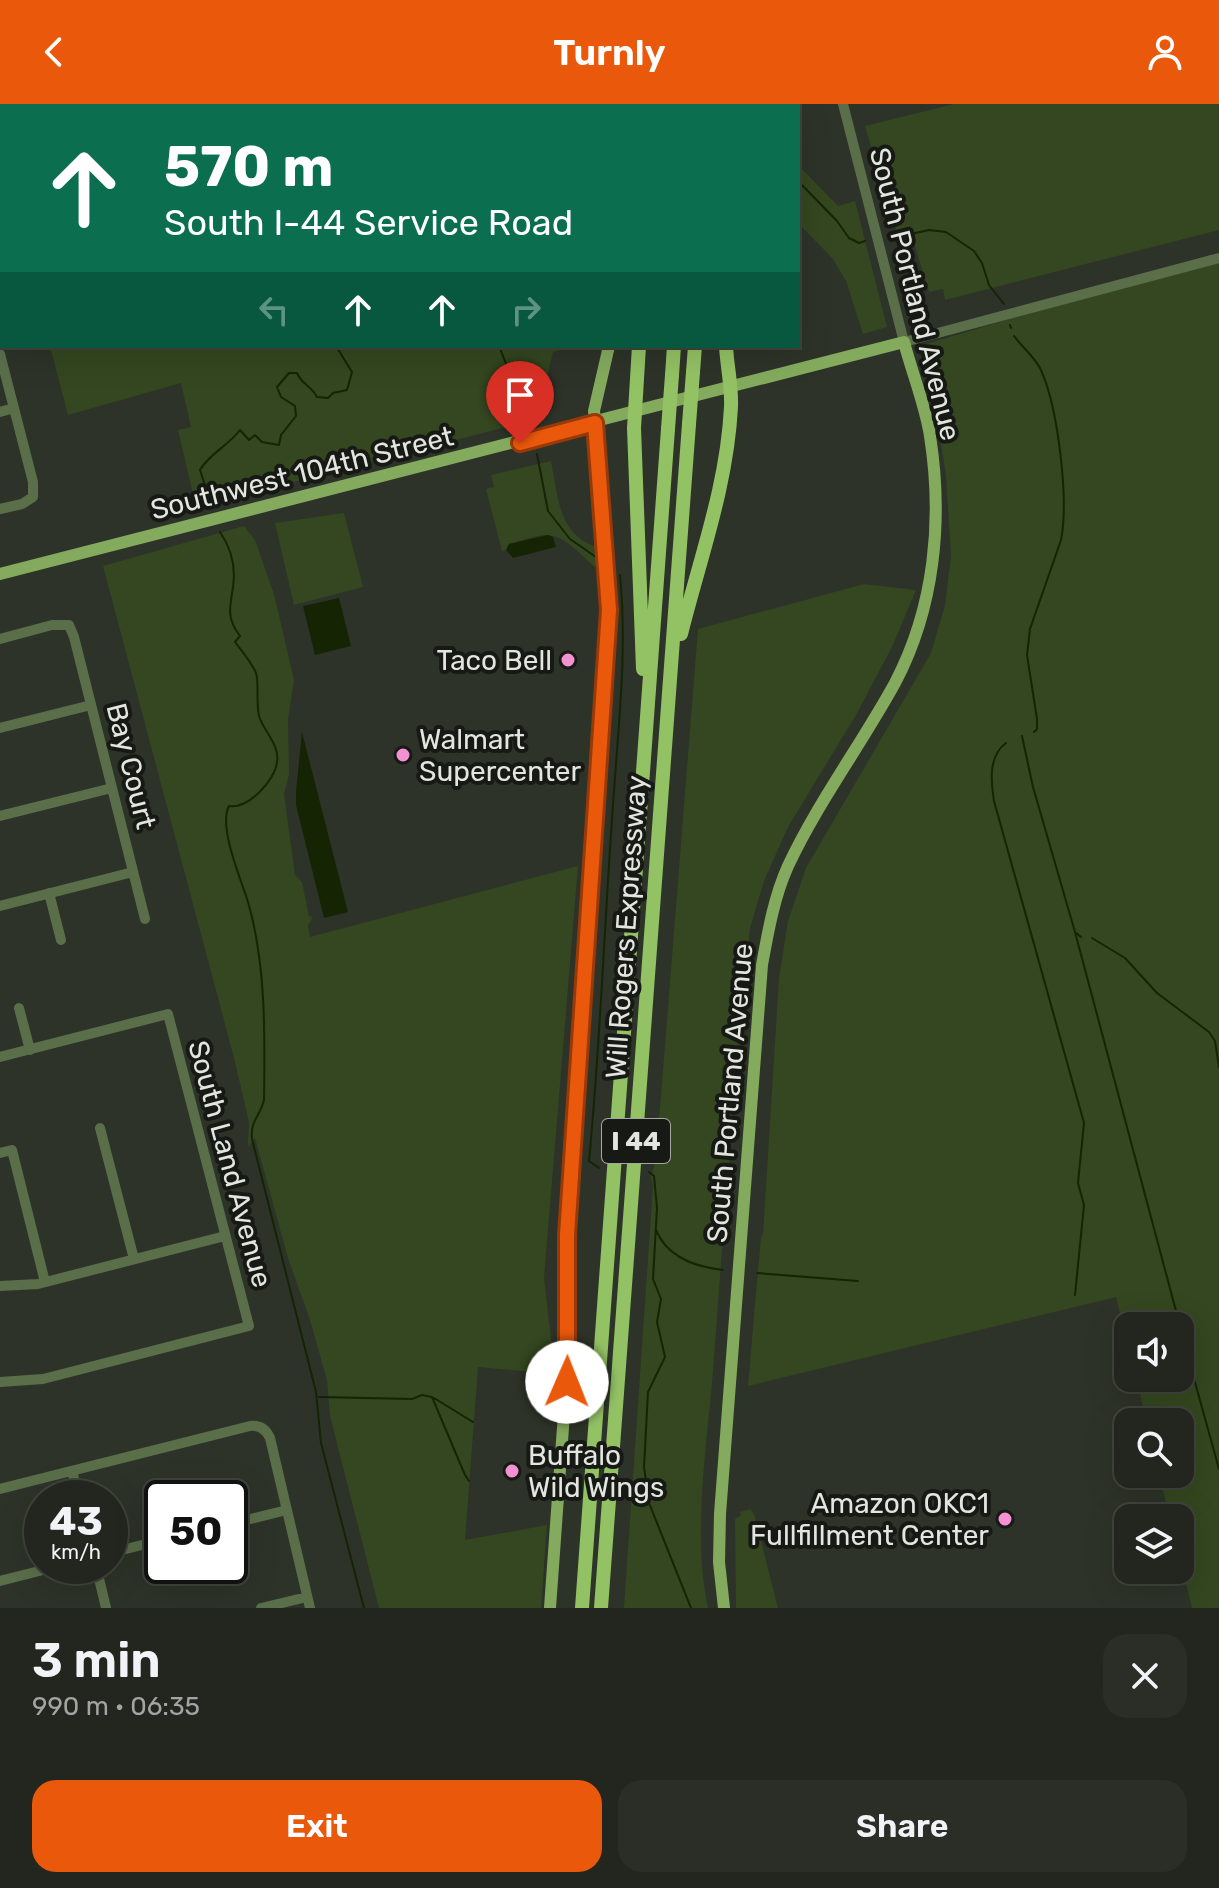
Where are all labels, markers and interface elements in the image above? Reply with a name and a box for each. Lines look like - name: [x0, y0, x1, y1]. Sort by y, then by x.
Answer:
- icon: back: [32, 30, 76, 74]
- icon: person: [1143, 30, 1187, 74]
- text: Turnly: [553, 31, 666, 74]
- text: 570 m: [164, 134, 334, 200]
- icon: ahead: [32, 136, 136, 240]
- street label: South Portland Avenue: [863, 144, 967, 444]
- text: South I-44 Service Road: [164, 201, 573, 244]
- icon: left: [252, 288, 296, 332]
- icon: ahead: [336, 288, 380, 332]
- icon: ahead: [420, 288, 464, 332]
- icon: right: [504, 288, 548, 332]
- pin: [486, 361, 554, 443]
- icon: arrive: [498, 373, 542, 417]
- street label: Southwest 104th Street: [147, 419, 457, 527]
- place label: Taco Bell: [437, 644, 552, 677]
- marker: Taco Bell: [559, 651, 577, 669]
- street label: Bay Court: [99, 700, 163, 832]
- place label: Walmart Supercenter: [419, 723, 582, 788]
- marker: Walmart Supercenter: [394, 746, 412, 764]
- street label: Will Rogers Expressway: [599, 774, 653, 1080]
- street label: South Portland Avenue: [700, 942, 760, 1244]
- street label: South Land Avenue: [181, 1037, 279, 1291]
- road number: I 44: [602, 1119, 670, 1163]
- map controls: [1114, 1312, 1194, 1584]
- button: sound: [1114, 1312, 1194, 1392]
- position arrow: [525, 1340, 609, 1424]
- button: search: [1114, 1408, 1194, 1488]
- place label: Buffalo Wild Wings: [528, 1439, 664, 1504]
- marker: Buffalo Wild Wings: [503, 1462, 521, 1480]
- speed limit sign: 50: [144, 1480, 248, 1584]
- place label: Amazon OKC1 Fullfillment Center: [750, 1487, 989, 1552]
- text: 43: [49, 1498, 103, 1545]
- button: layers: [1114, 1504, 1194, 1584]
- marker: Amazon OKC1 Fullfillment Center: [996, 1510, 1014, 1528]
- text: km/h: [51, 1540, 101, 1564]
- text: 3 min: [32, 1632, 161, 1689]
- button: close: [1103, 1634, 1187, 1718]
- text: 990 m · 06:35: [32, 1691, 200, 1722]
- button: Exit: [32, 1780, 602, 1872]
- button: Share: [618, 1780, 1187, 1872]

